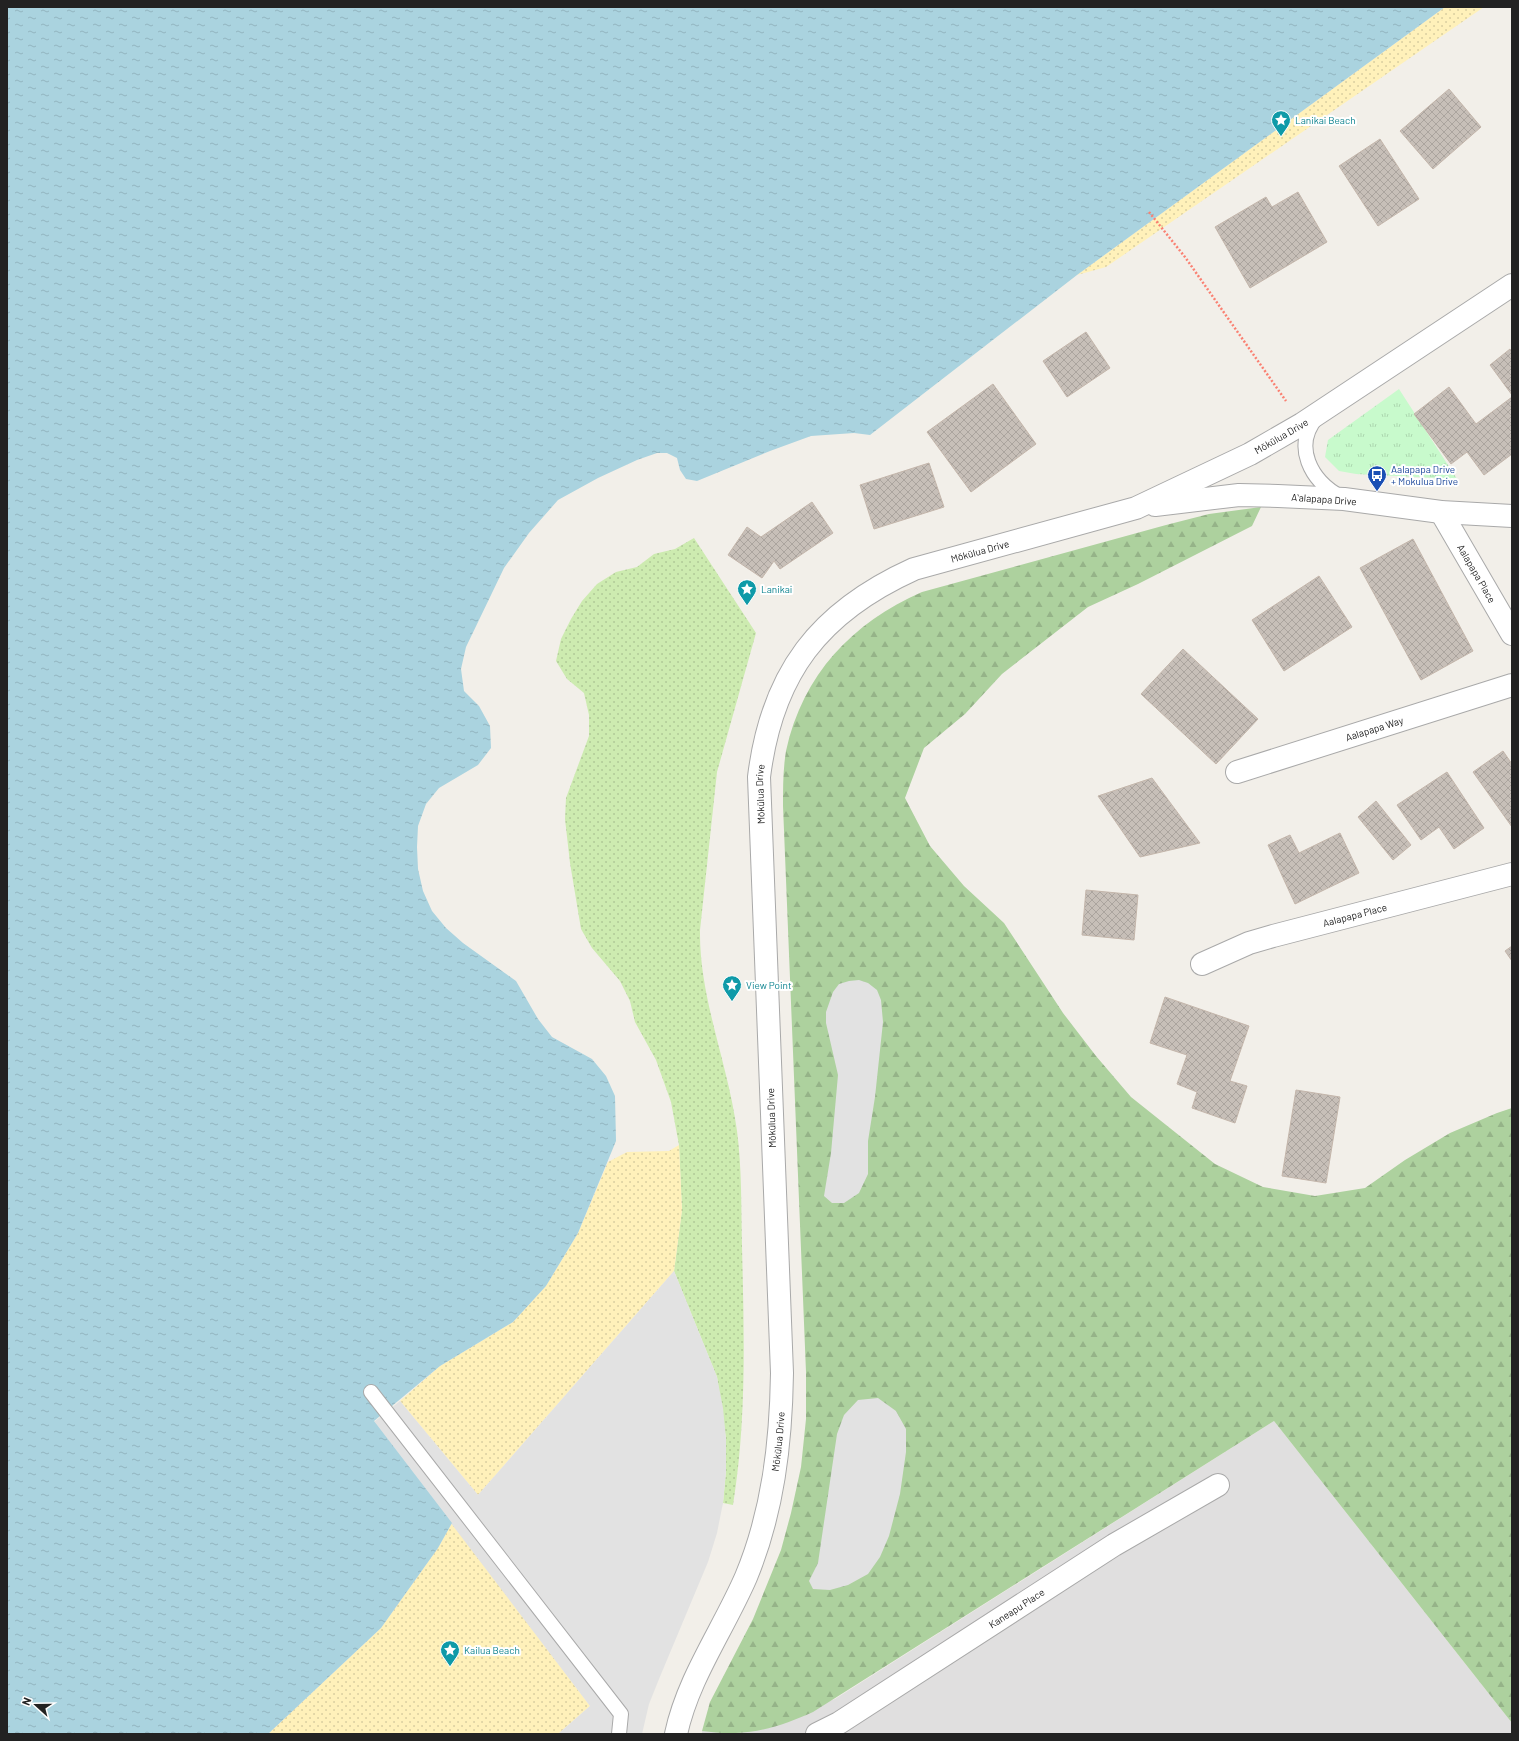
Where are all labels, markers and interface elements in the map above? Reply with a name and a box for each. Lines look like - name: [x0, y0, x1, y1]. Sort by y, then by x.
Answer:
- place icon: Lanikai Beach: [1270, 109, 1292, 137]
- place label: Lanikai Beach: [1295, 114, 1356, 126]
- street label: Mōkūlua Drive: [1252, 416, 1310, 456]
- place label: Aalapapa Drive + Mokulua Drive: [1391, 463, 1458, 487]
- bus stop icon: Aalapapa Drive + Mokulua Drive: [1366, 464, 1388, 492]
- street label: Aʻalapapa Drive: [1291, 491, 1357, 507]
- street label: Mōkūlua Drive: [949, 537, 1010, 565]
- street label: Aalapapa Place: [1455, 542, 1498, 605]
- place icon: Lanikai: [736, 578, 758, 606]
- place label: Lanikai: [761, 583, 792, 595]
- street label: Aalapapa Way: [1344, 714, 1405, 743]
- street label: Mōkūlua Drive: [753, 763, 767, 824]
- street label: Aalapapa Place: [1321, 901, 1388, 929]
- place icon: View Point: [721, 974, 743, 1002]
- place label: View Point: [746, 979, 792, 991]
- street label: Mōkūlua Drive: [764, 1088, 778, 1148]
- street label: Mōkūlua Drive: [769, 1411, 787, 1472]
- street label: Kaneapu Place: [986, 1586, 1046, 1630]
- place icon: Kailua Beach: [439, 1639, 461, 1667]
- place label: Kailua Beach: [464, 1644, 520, 1656]
- north arrow: [16, 1685, 56, 1725]
- text: N: [19, 1695, 34, 1707]

